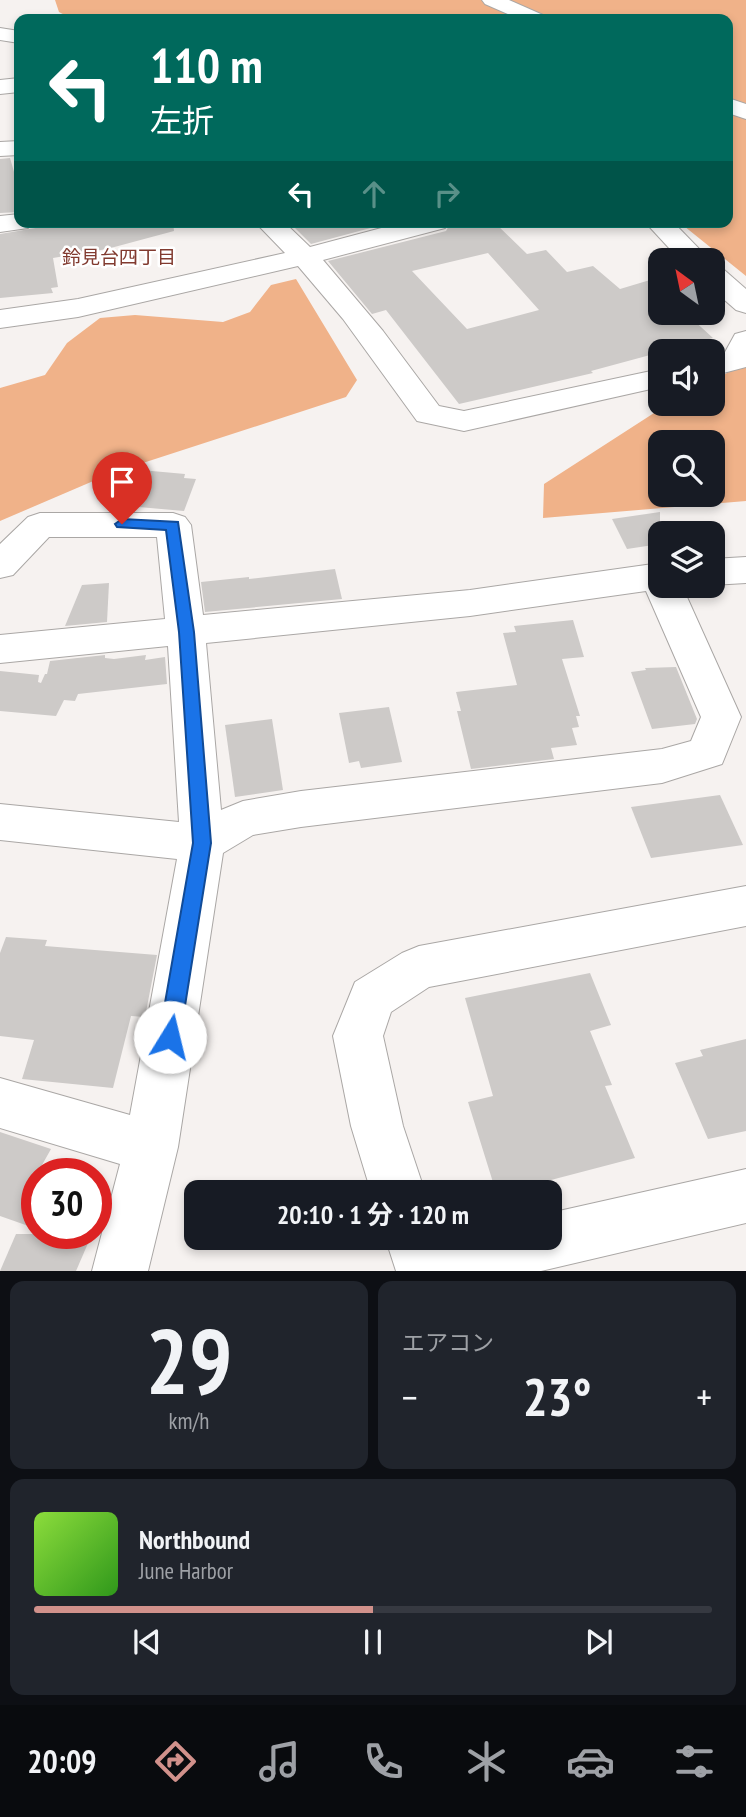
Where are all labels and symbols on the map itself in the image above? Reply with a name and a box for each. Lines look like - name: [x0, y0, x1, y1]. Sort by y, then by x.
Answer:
- district label: 鈴見台四丁目: [62, 245, 176, 269]
- north arrow: [648, 248, 724, 326]
- pin: [92, 452, 152, 524]
- position arrow: [133, 1000, 207, 1074]
- speed limit sign: 30: [21, 1158, 112, 1249]

